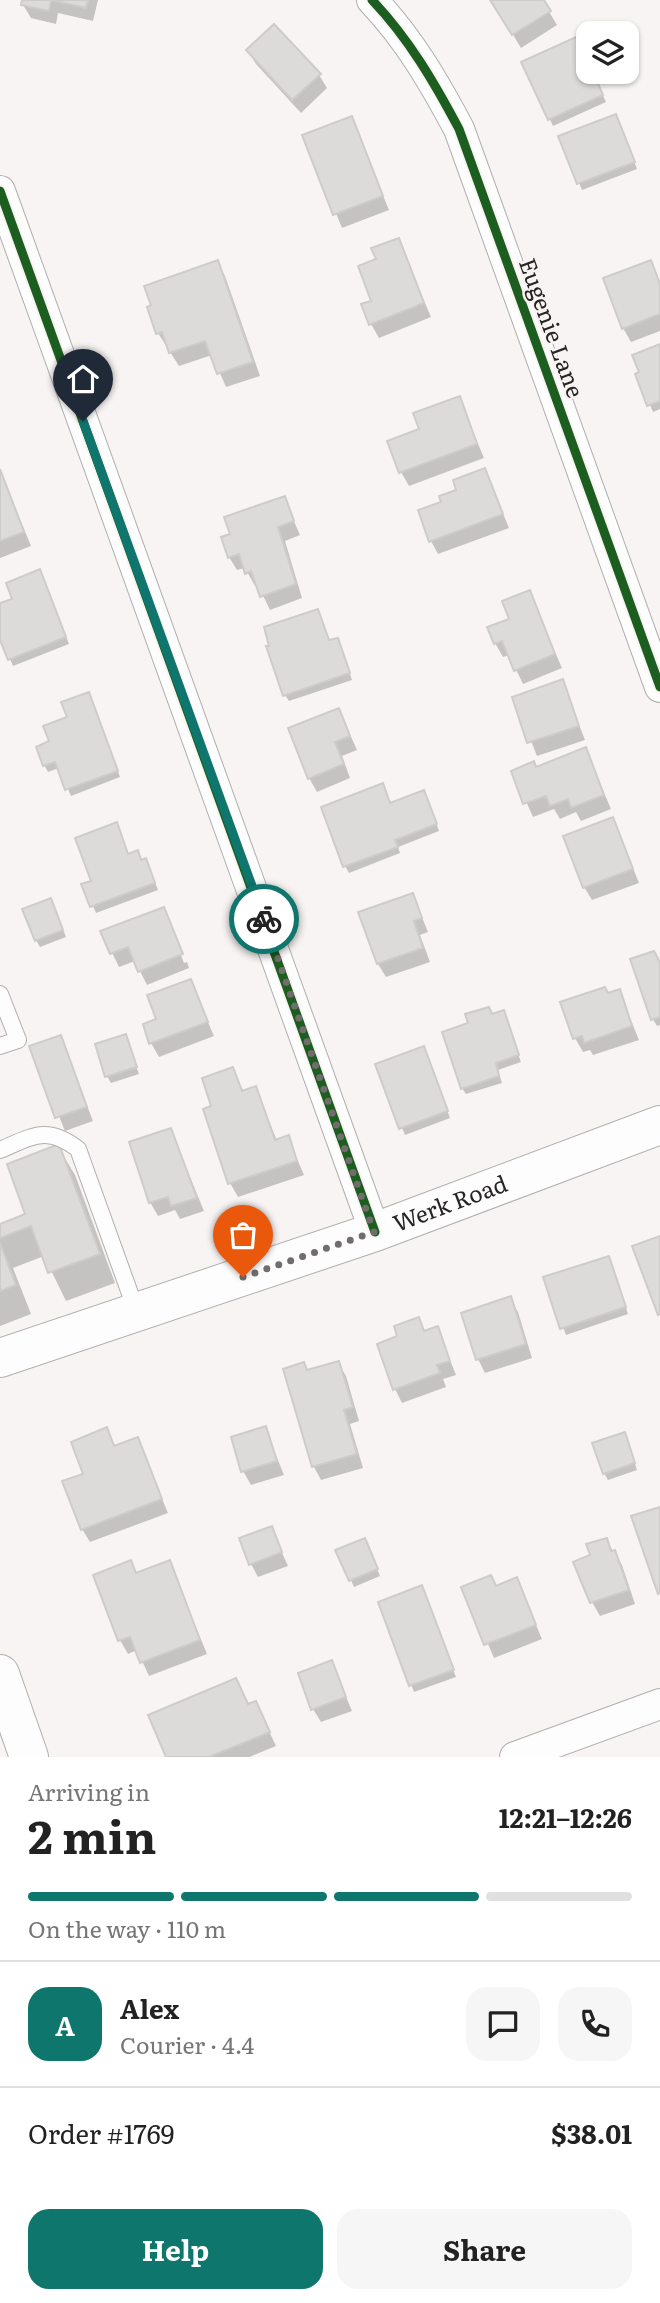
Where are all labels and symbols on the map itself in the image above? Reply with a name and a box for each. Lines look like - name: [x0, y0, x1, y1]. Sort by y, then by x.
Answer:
- street label: Eugenie Lane: [512, 253, 594, 402]
- pin: [53, 349, 113, 421]
- courier: [229, 884, 299, 954]
- street label: Werk Road: [388, 1165, 512, 1239]
- pin: [213, 1205, 273, 1277]

